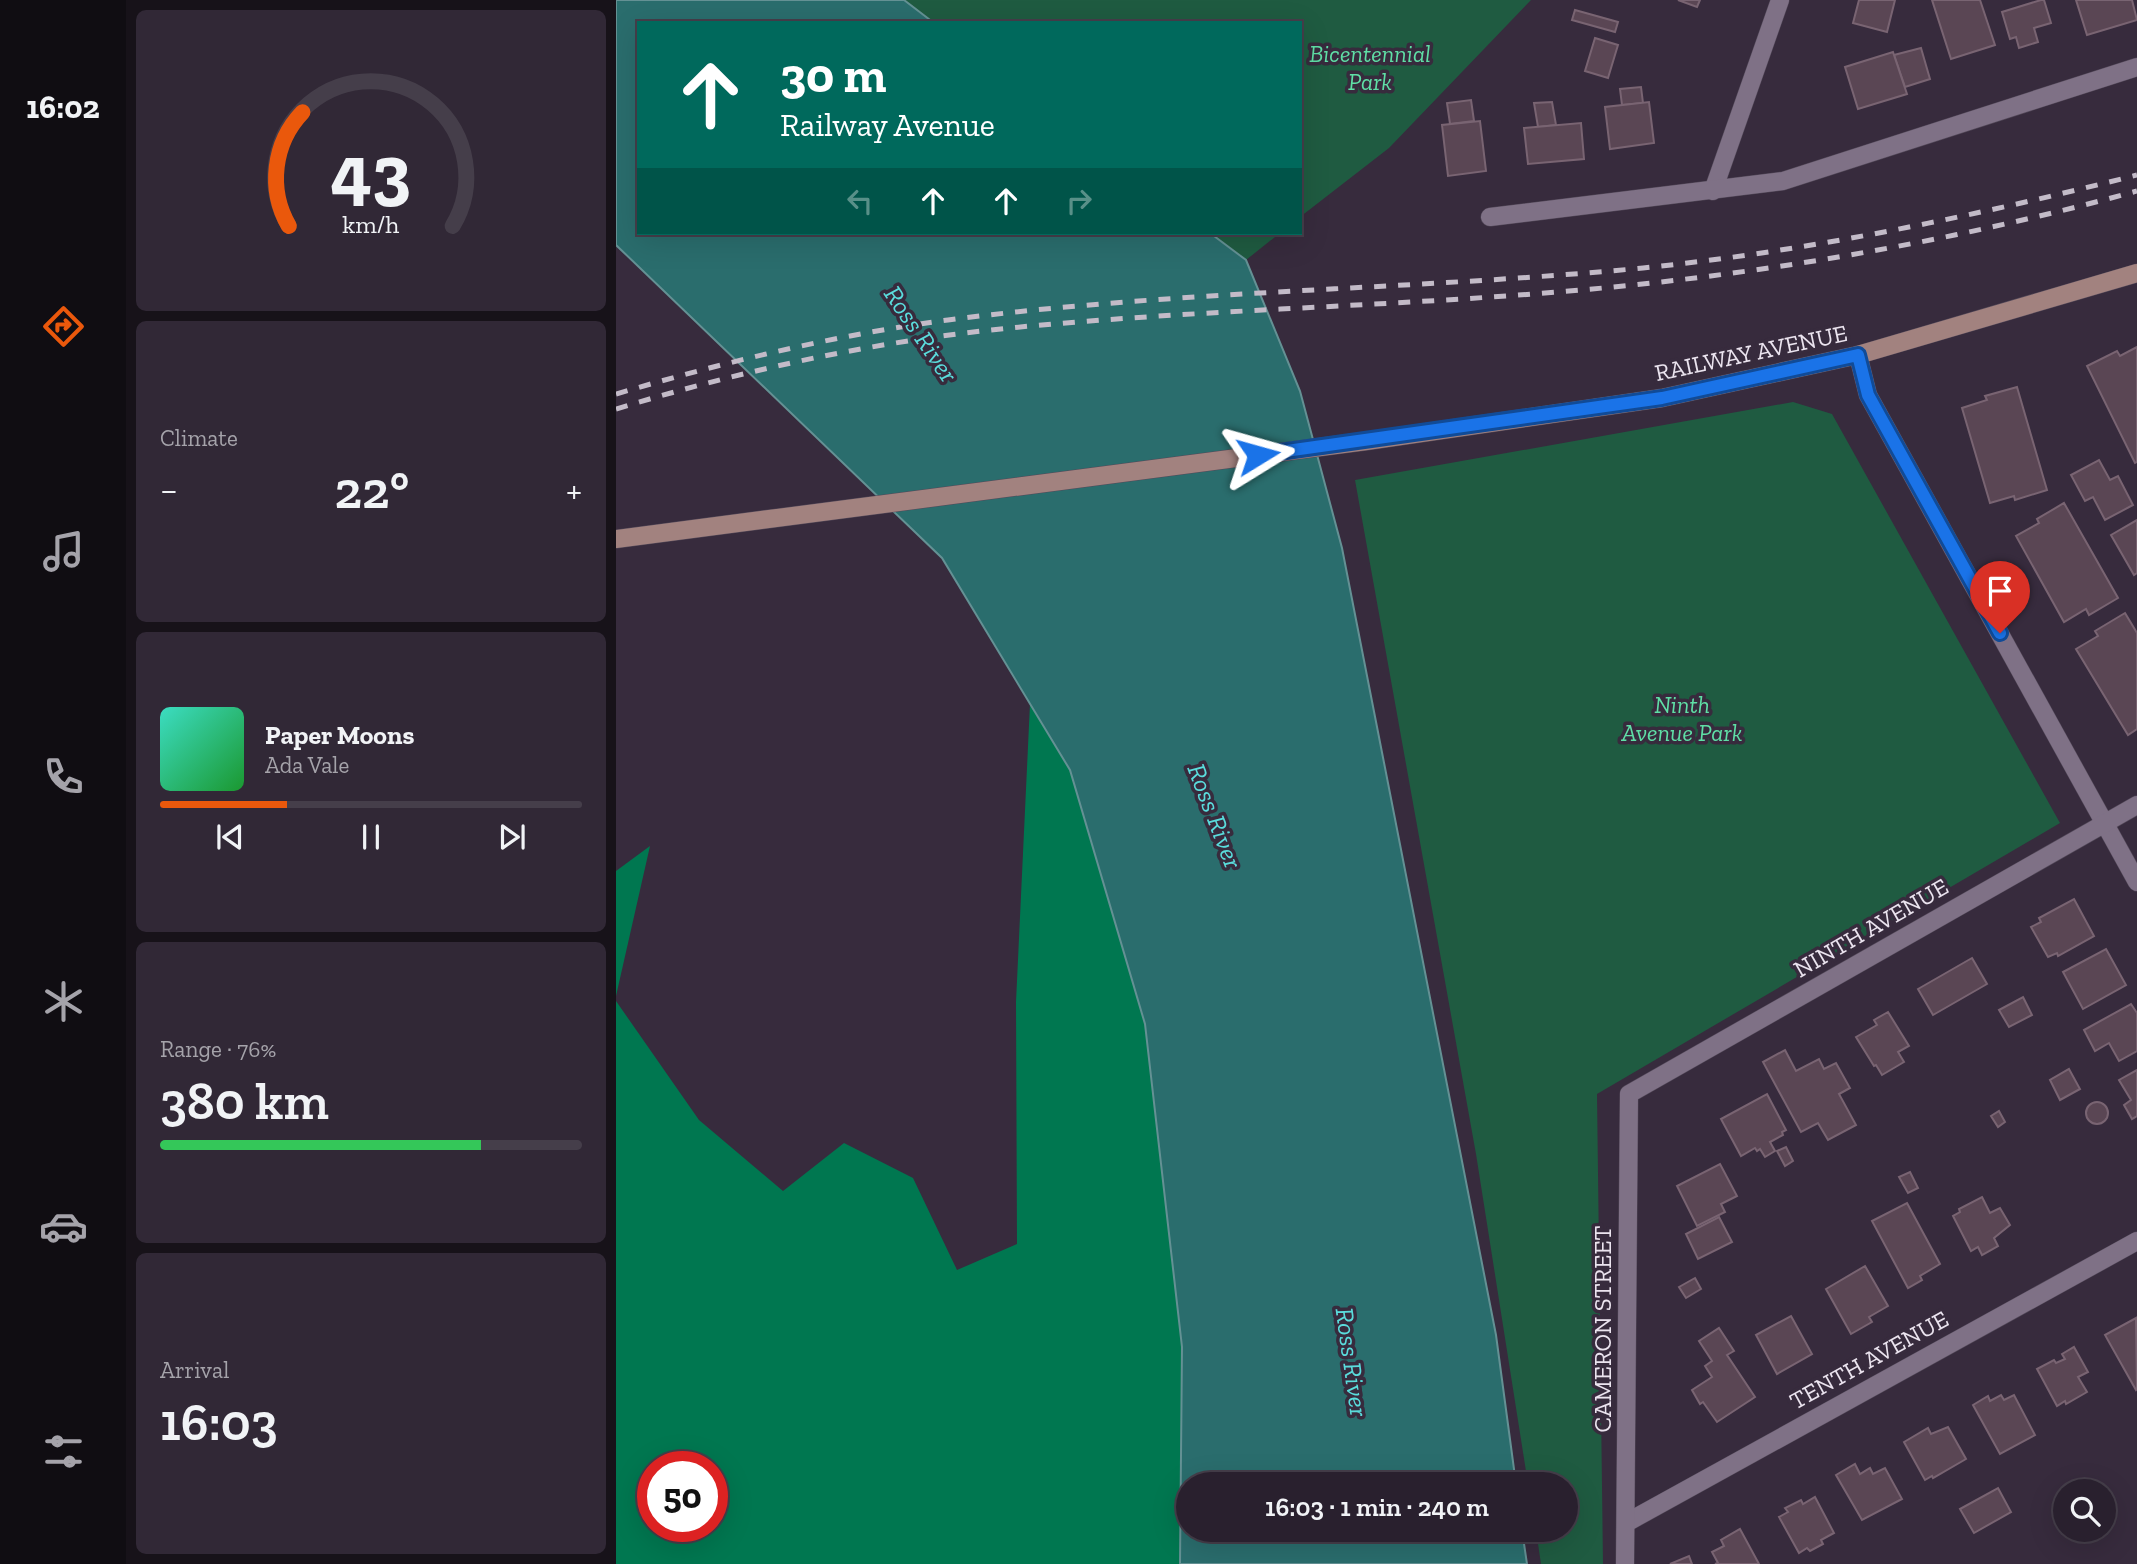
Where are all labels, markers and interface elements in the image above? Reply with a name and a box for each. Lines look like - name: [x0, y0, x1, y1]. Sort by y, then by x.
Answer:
- park label: Bicentennial Park: [1309, 39, 1431, 96]
- text: 30 m: [780, 46, 886, 105]
- icon: ahead: [665, 49, 756, 140]
- text: 16:02: [26, 88, 100, 126]
- text: Railway Avenue: [780, 106, 995, 144]
- text: 43: [331, 128, 411, 216]
- icon: left: [841, 182, 879, 220]
- icon: ahead: [914, 182, 952, 220]
- icon: ahead: [987, 182, 1025, 220]
- icon: right: [1060, 182, 1098, 220]
- text: km/h: [342, 209, 400, 239]
- water label: Ross River: [877, 280, 965, 388]
- icon: directions: [39, 302, 88, 351]
- street label: RAILWAY AVENUE: [1652, 318, 1850, 387]
- position arrow: [1221, 418, 1295, 492]
- text: Climate: [160, 424, 238, 452]
- text: 22°: [335, 459, 409, 521]
- text: −: [160, 467, 178, 513]
- text: +: [566, 467, 582, 513]
- icon: music: [39, 527, 88, 576]
- pin: [1970, 561, 2030, 633]
- icon: arrive: [1981, 572, 2019, 610]
- park label: Ninth Avenue Park: [1621, 690, 1743, 747]
- text: Paper Moons: [265, 719, 414, 751]
- text: Ada Vale: [265, 751, 349, 779]
- icon: phone: [39, 752, 88, 801]
- water label: Ross River: [1180, 759, 1250, 873]
- icon: previous: [211, 818, 249, 856]
- icon: pause: [352, 818, 390, 856]
- icon: next: [493, 818, 531, 856]
- street label: NINTH AVENUE: [1788, 872, 1953, 984]
- icon: climate: [39, 977, 88, 1026]
- text: Range · 76%: [160, 1035, 276, 1063]
- text: 380 km: [160, 1070, 329, 1132]
- icon: car: [39, 1202, 88, 1251]
- street label: CAMERON STREET: [1588, 1225, 1617, 1432]
- street label: TENTH AVENUE: [1784, 1304, 1953, 1415]
- water label: Ross River: [1329, 1305, 1375, 1419]
- text: Arrival: [160, 1356, 229, 1384]
- text: 16:03: [160, 1391, 278, 1453]
- icon: filters: [39, 1427, 88, 1476]
- speed limit sign: 50: [637, 1451, 728, 1542]
- map controls: [2053, 1479, 2116, 1542]
- button: search: [2053, 1479, 2116, 1542]
- text: 16:03 · 1 min · 240 m: [1265, 1491, 1489, 1523]

